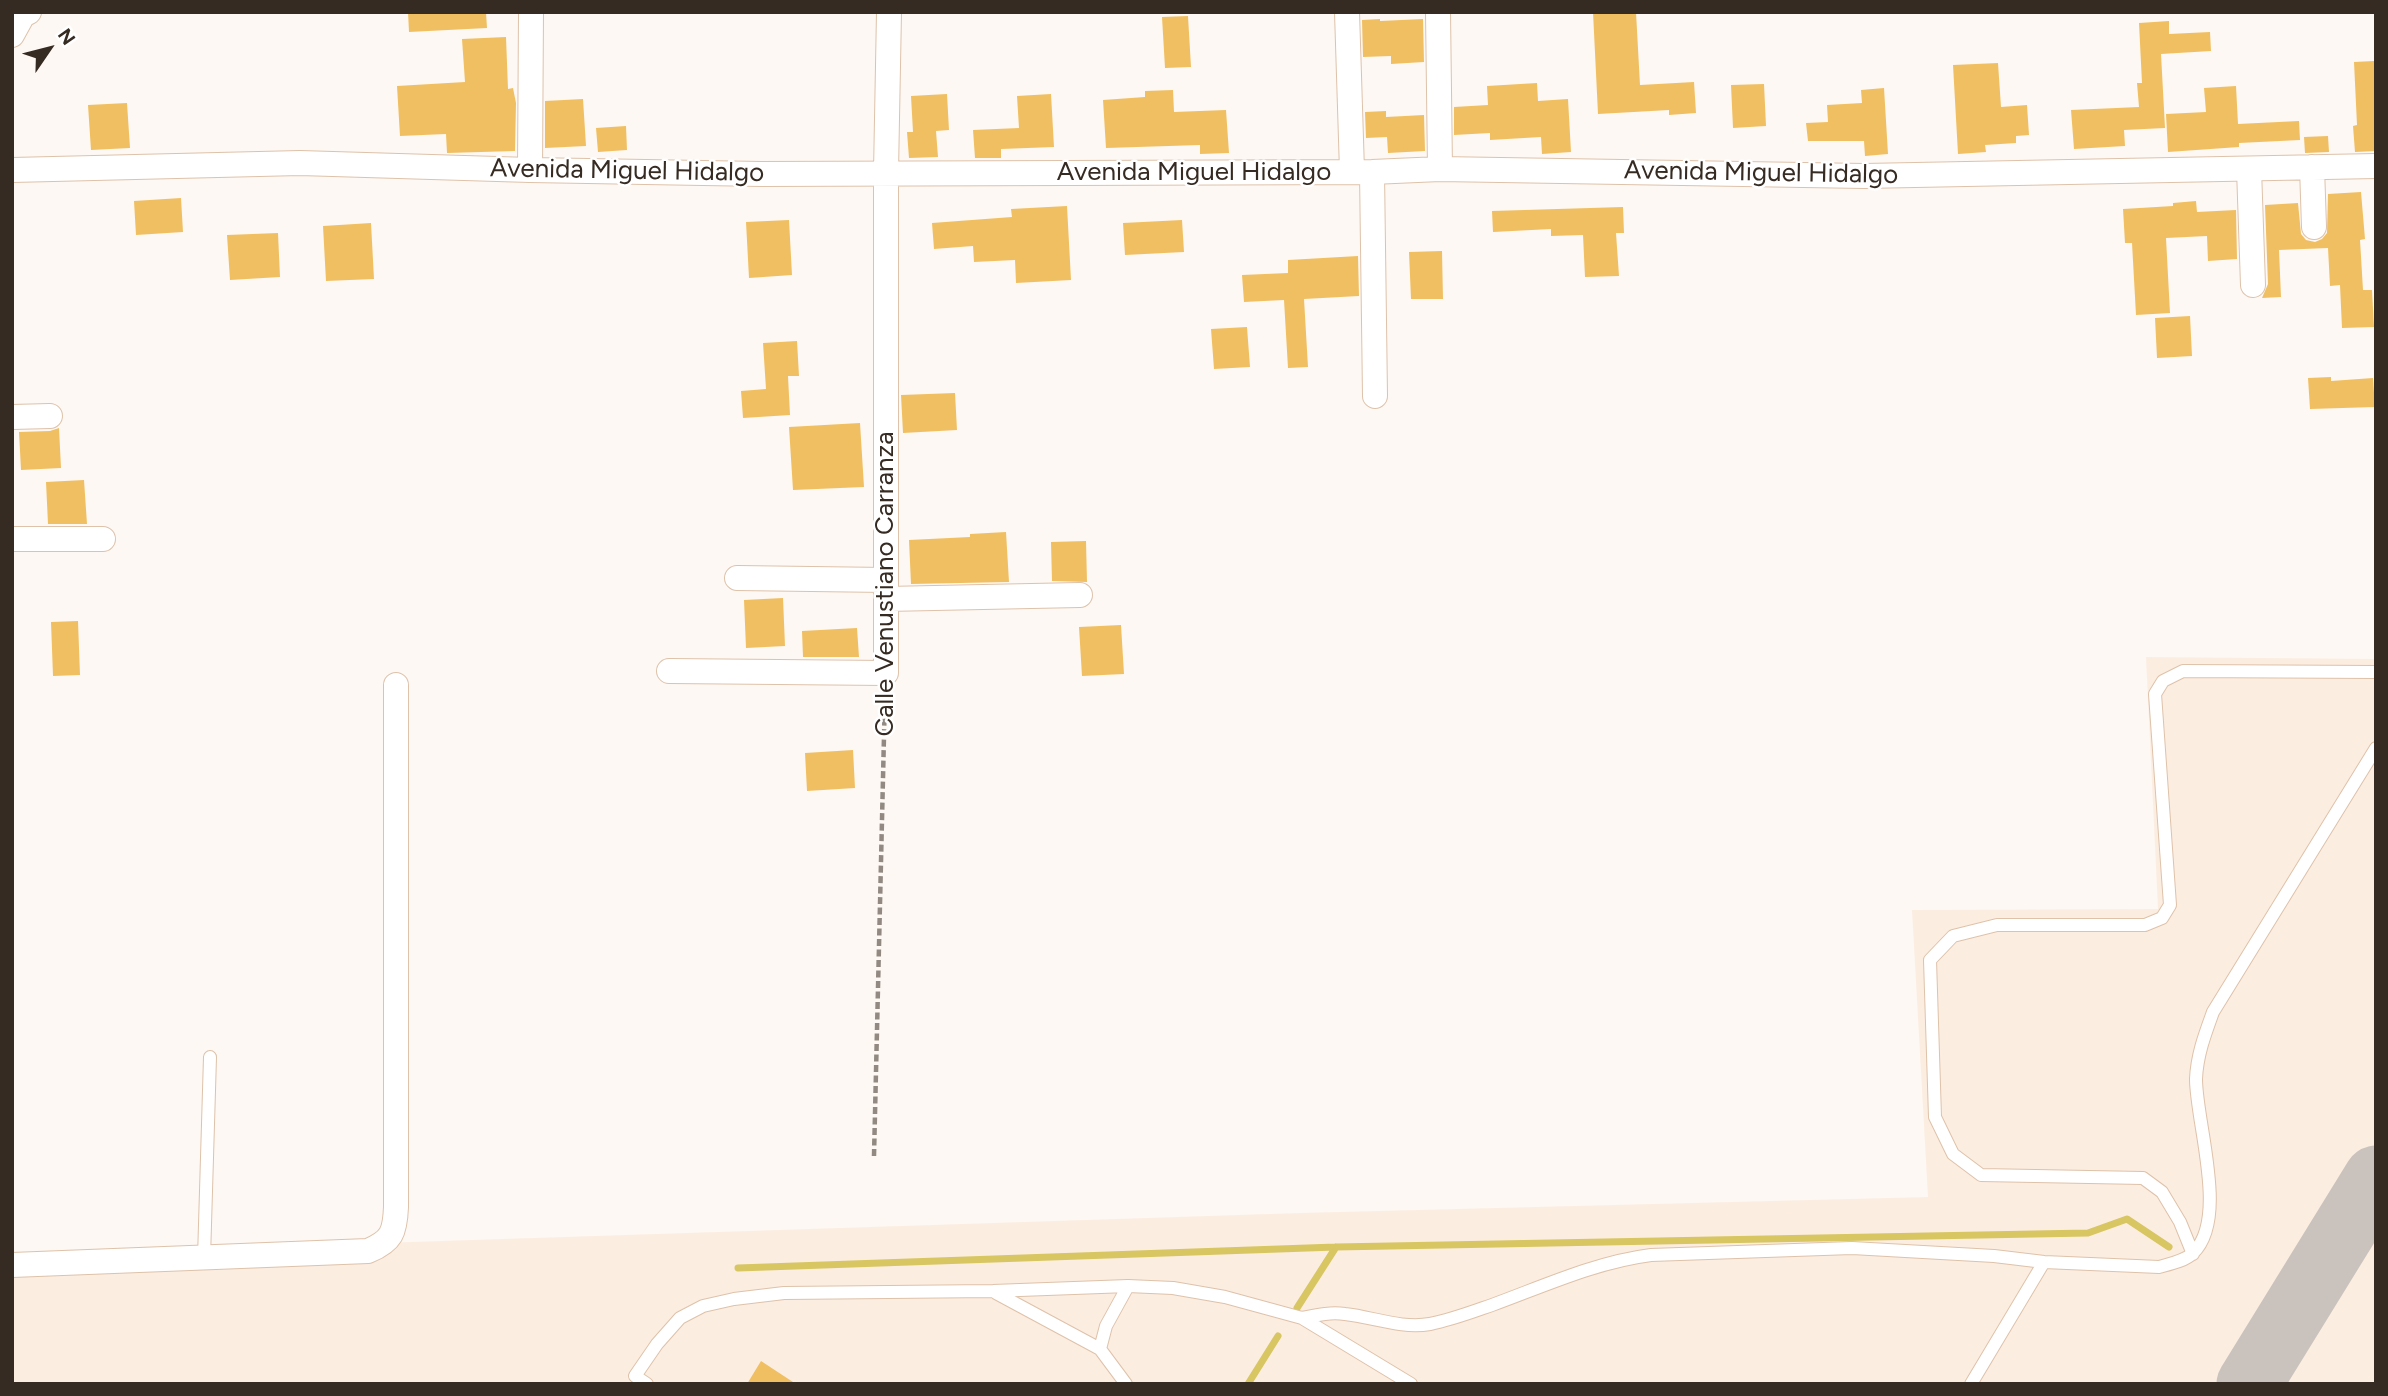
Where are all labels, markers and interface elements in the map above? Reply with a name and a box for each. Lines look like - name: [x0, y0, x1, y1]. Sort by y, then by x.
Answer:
- north arrow: [14, 14, 84, 84]
- text: N: [53, 24, 80, 49]
- street label: Avenida Miguel Hidalgo: [490, 153, 764, 189]
- street label: Avenida Miguel Hidalgo: [1624, 155, 1898, 191]
- street label: Avenida Miguel Hidalgo: [1057, 156, 1331, 188]
- street label: Calle Venustiano Carranza: [869, 432, 901, 736]

